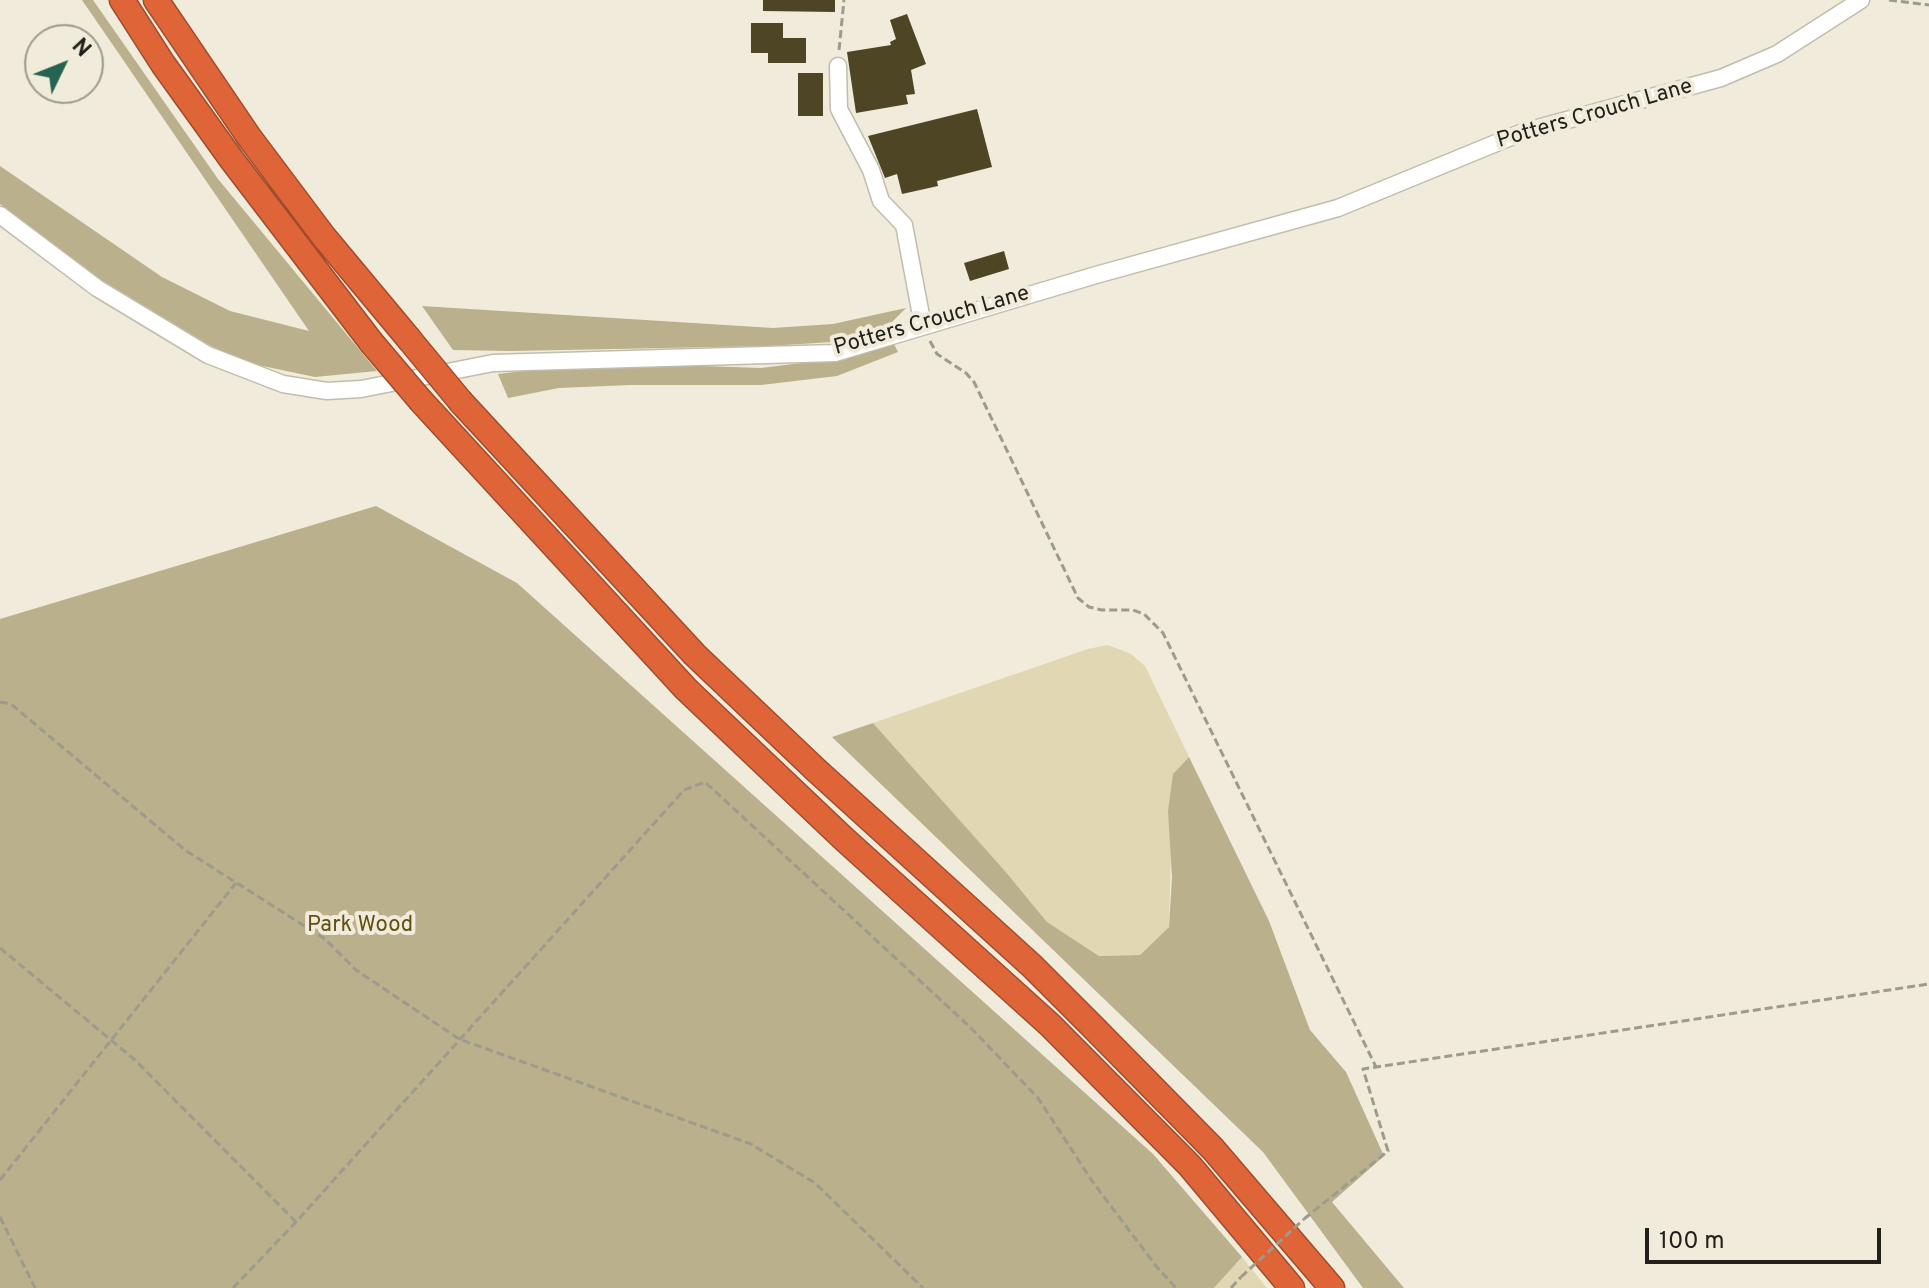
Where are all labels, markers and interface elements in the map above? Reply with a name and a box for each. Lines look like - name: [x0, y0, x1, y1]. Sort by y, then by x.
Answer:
- north arrow: [24, 24, 104, 104]
- text: N: [65, 34, 96, 64]
- street label: Potters Crouch Lane: [1494, 74, 1696, 156]
- street label: Potters Crouch Lane: [831, 281, 1033, 363]
- park label: Park Wood: [307, 914, 413, 940]
- scale bar: [1649, 1212, 1885, 1262]
- text: 100 m: [1659, 1227, 1725, 1257]

